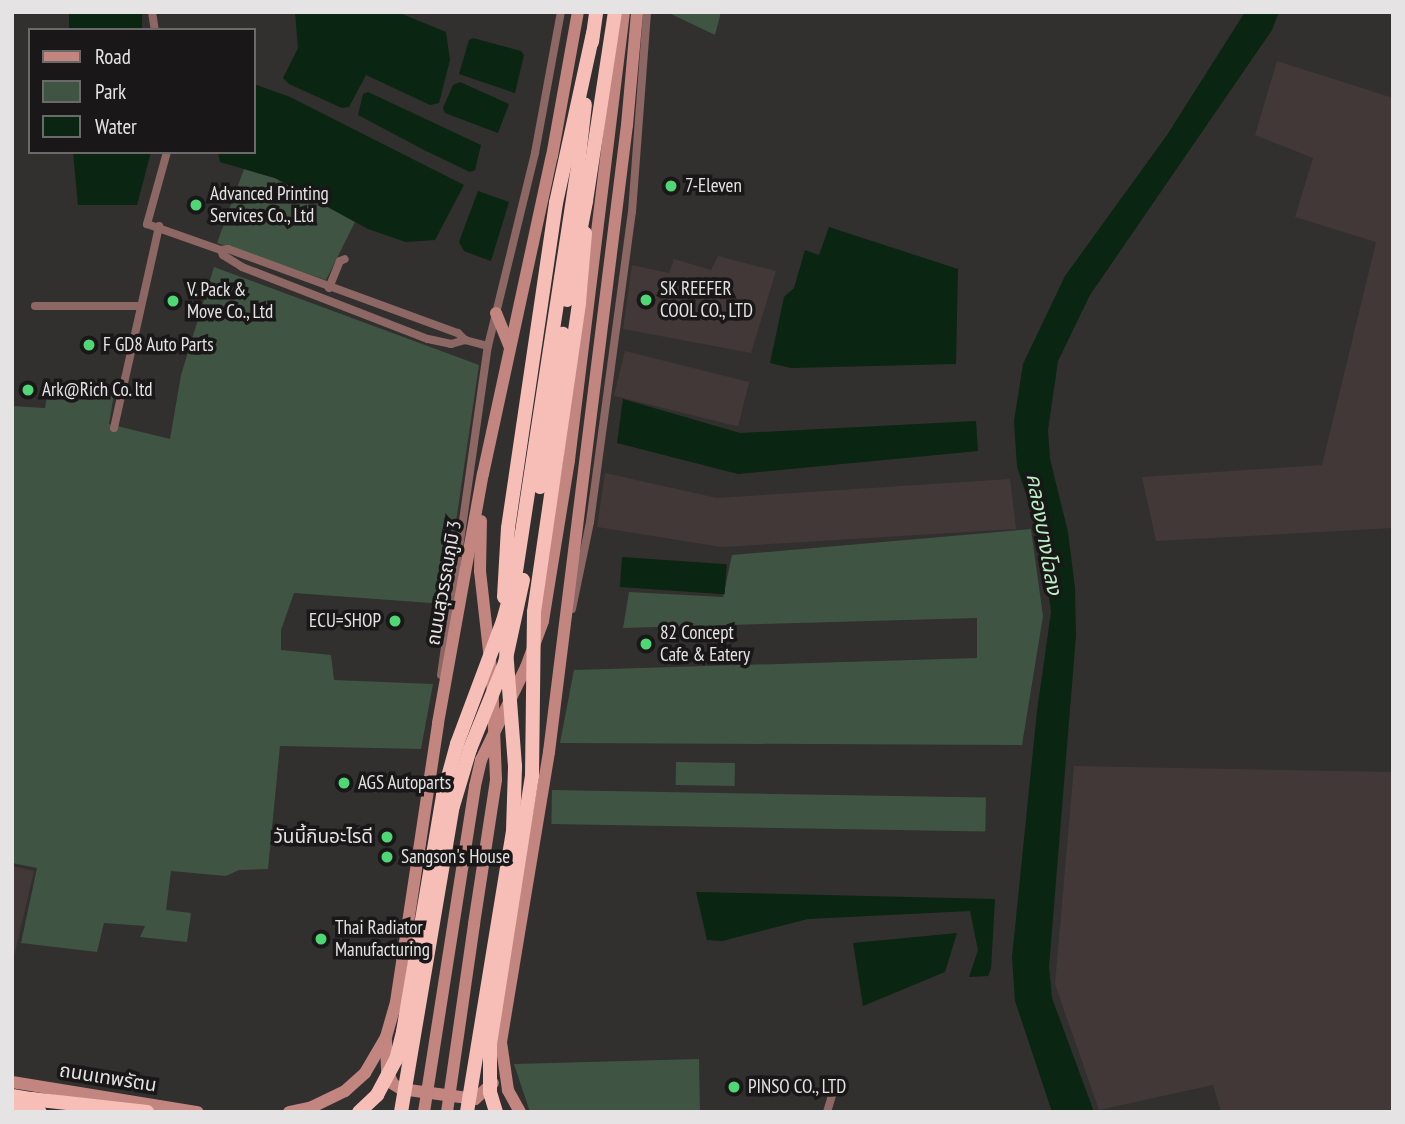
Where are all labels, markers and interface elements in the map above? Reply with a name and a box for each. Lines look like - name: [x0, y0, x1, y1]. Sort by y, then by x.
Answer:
- legend: [28, 28, 256, 154]
- text: Road: [95, 43, 131, 70]
- text: Park: [95, 78, 126, 105]
- text: Water: [95, 113, 137, 140]
- place label: 7-Eleven: [685, 175, 742, 197]
- marker: 7-Eleven: [663, 178, 679, 194]
- place label: Advanced Printing Services Co., Ltd: [210, 183, 329, 227]
- marker: Advanced Printing Services Co., Ltd: [188, 197, 204, 213]
- place label: SK REEFER COOL CO., LTD: [660, 278, 755, 322]
- place label: V. Pack & Move Co., Ltd: [187, 279, 274, 323]
- marker: SK REEFER COOL CO., LTD: [638, 292, 654, 308]
- marker: V. Pack & Move Co., Ltd: [165, 293, 181, 309]
- place label: F GD8 Auto Parts: [103, 334, 214, 356]
- marker: F GD8 Auto Parts: [81, 337, 97, 353]
- place label: Ark@Rich Co. ltd: [42, 379, 154, 401]
- marker: Ark@Rich Co. ltd: [20, 382, 36, 398]
- water label: คลองบางโฉลง: [1021, 471, 1067, 597]
- street label: ถนนสุวรรณภูมิ 3: [422, 519, 466, 647]
- place label: ECU=SHOP: [309, 610, 381, 632]
- marker: ECU=SHOP: [387, 613, 403, 629]
- place label: 82 Concept Cafe & Eatery: [660, 622, 750, 666]
- marker: 82 Concept Cafe & Eatery: [638, 636, 654, 652]
- place label: AGS Autoparts: [358, 772, 452, 794]
- marker: AGS Autoparts: [336, 775, 352, 791]
- place label: วันนี้กินอะไรดี: [273, 826, 373, 848]
- marker: วันนี้กินอะไรดี: [379, 829, 395, 845]
- place label: Sangson's House: [401, 846, 510, 868]
- marker: Sangson's House: [379, 849, 395, 865]
- place label: Thai Radiator Manufacturing: [335, 917, 430, 961]
- marker: Thai Radiator Manufacturing: [313, 931, 329, 947]
- street label: ถนนเทพรัตน: [58, 1059, 158, 1097]
- place label: PINSO CO., LTD: [748, 1076, 848, 1098]
- marker: PINSO CO., LTD: [726, 1079, 742, 1095]

